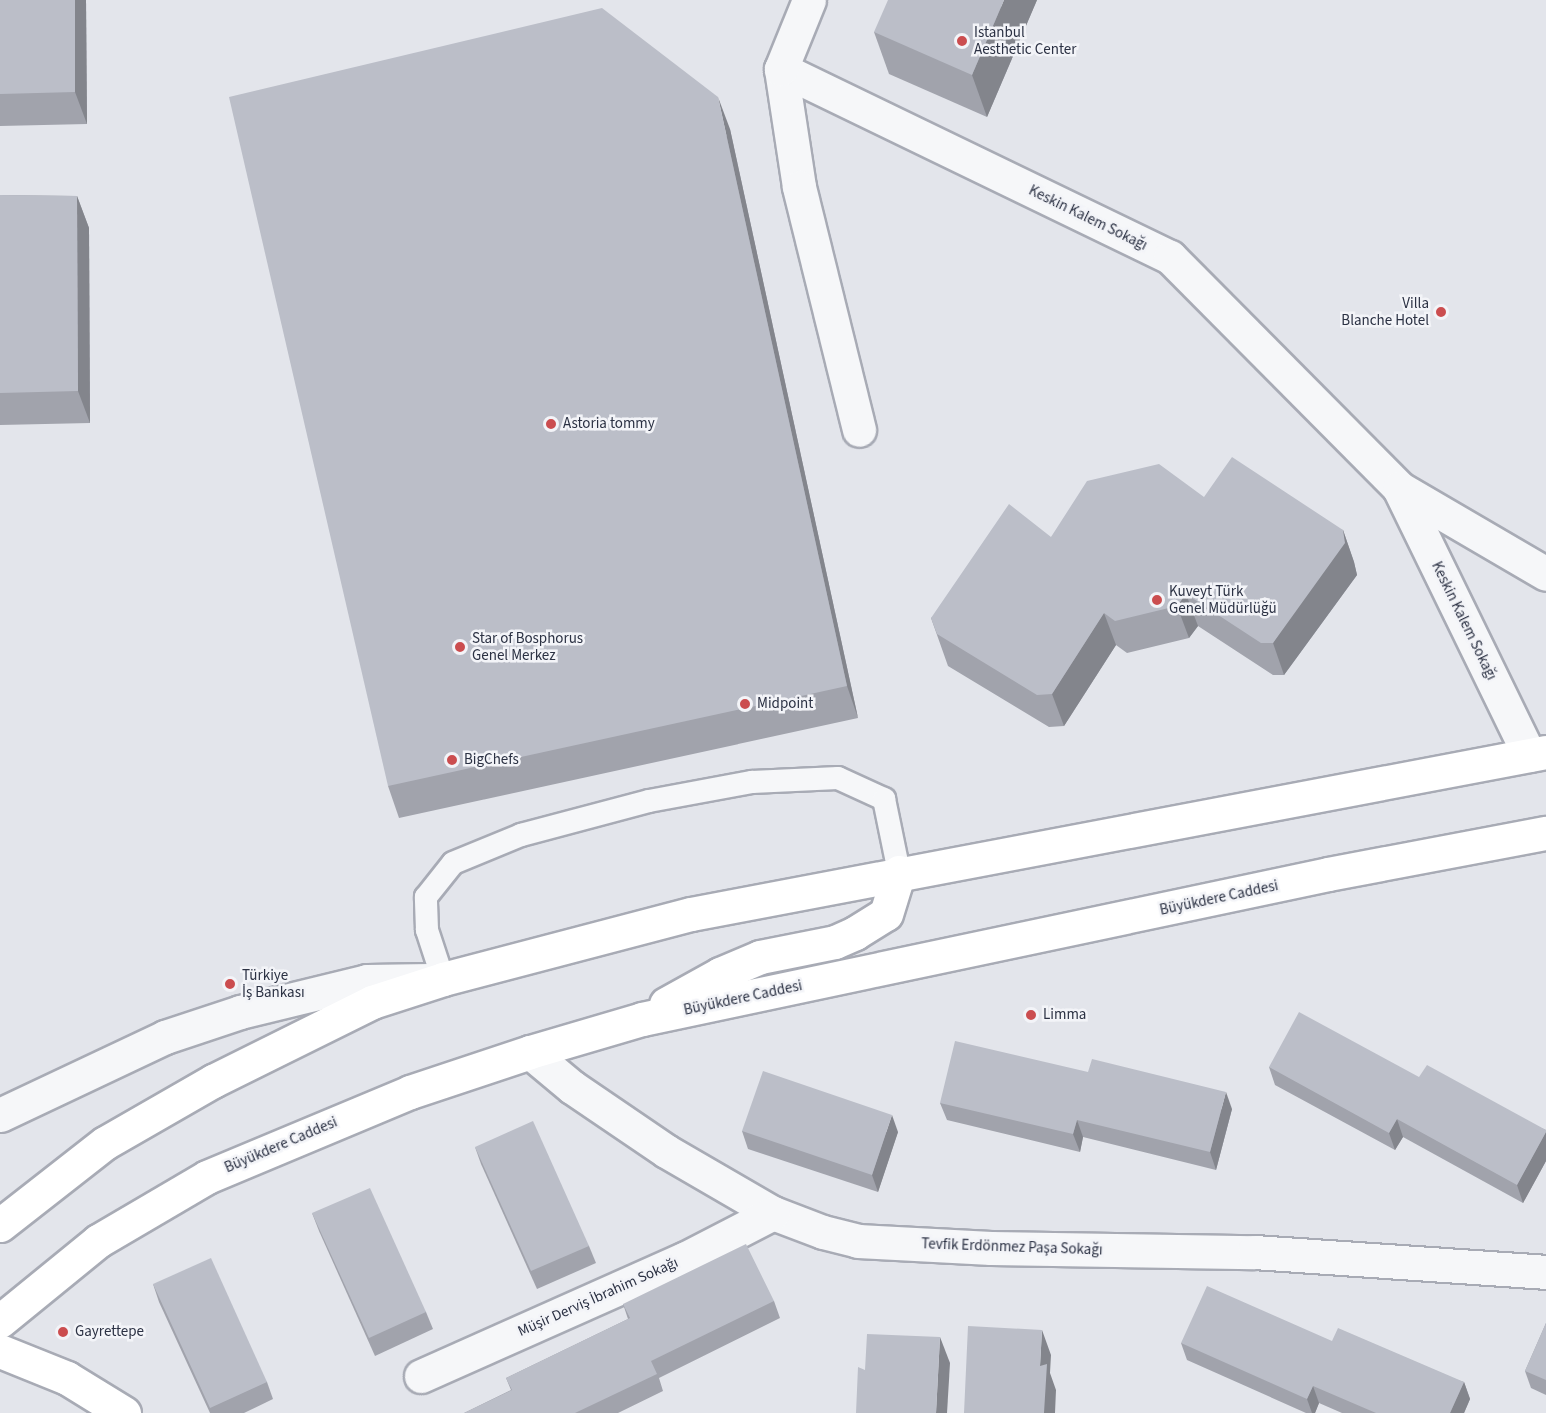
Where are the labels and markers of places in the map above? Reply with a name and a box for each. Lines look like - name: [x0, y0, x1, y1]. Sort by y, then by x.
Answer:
- place label: Istanbul Aesthetic Center: [974, 23, 1076, 58]
- marker: Istanbul Aesthetic Center: [955, 34, 969, 48]
- place label: Villa Blanche Hotel: [1341, 294, 1429, 329]
- marker: Villa Blanche Hotel: [1434, 305, 1448, 319]
- place label: Astoria tommy: [563, 415, 655, 433]
- marker: Astoria tommy: [544, 417, 558, 431]
- place label: Kuveyt Türk Genel Müdürlüğü: [1169, 582, 1277, 617]
- marker: Kuveyt Türk Genel Müdürlüğü: [1150, 593, 1164, 607]
- place label: Star of Bosphorus Genel Merkez: [472, 629, 583, 664]
- marker: Star of Bosphorus Genel Merkez: [453, 640, 467, 654]
- place label: Midpoint: [757, 695, 813, 713]
- marker: Midpoint: [738, 697, 752, 711]
- place label: BigChefs: [464, 751, 519, 769]
- marker: BigChefs: [445, 753, 459, 767]
- place label: Türkiye İş Bankası: [242, 966, 305, 1001]
- marker: Türkiye İş Bankası: [223, 977, 237, 991]
- place label: Limma: [1043, 1006, 1086, 1024]
- marker: Limma: [1024, 1008, 1038, 1022]
- place label: Gayrettepe: [75, 1323, 144, 1341]
- marker: Gayrettepe: [56, 1325, 70, 1339]

